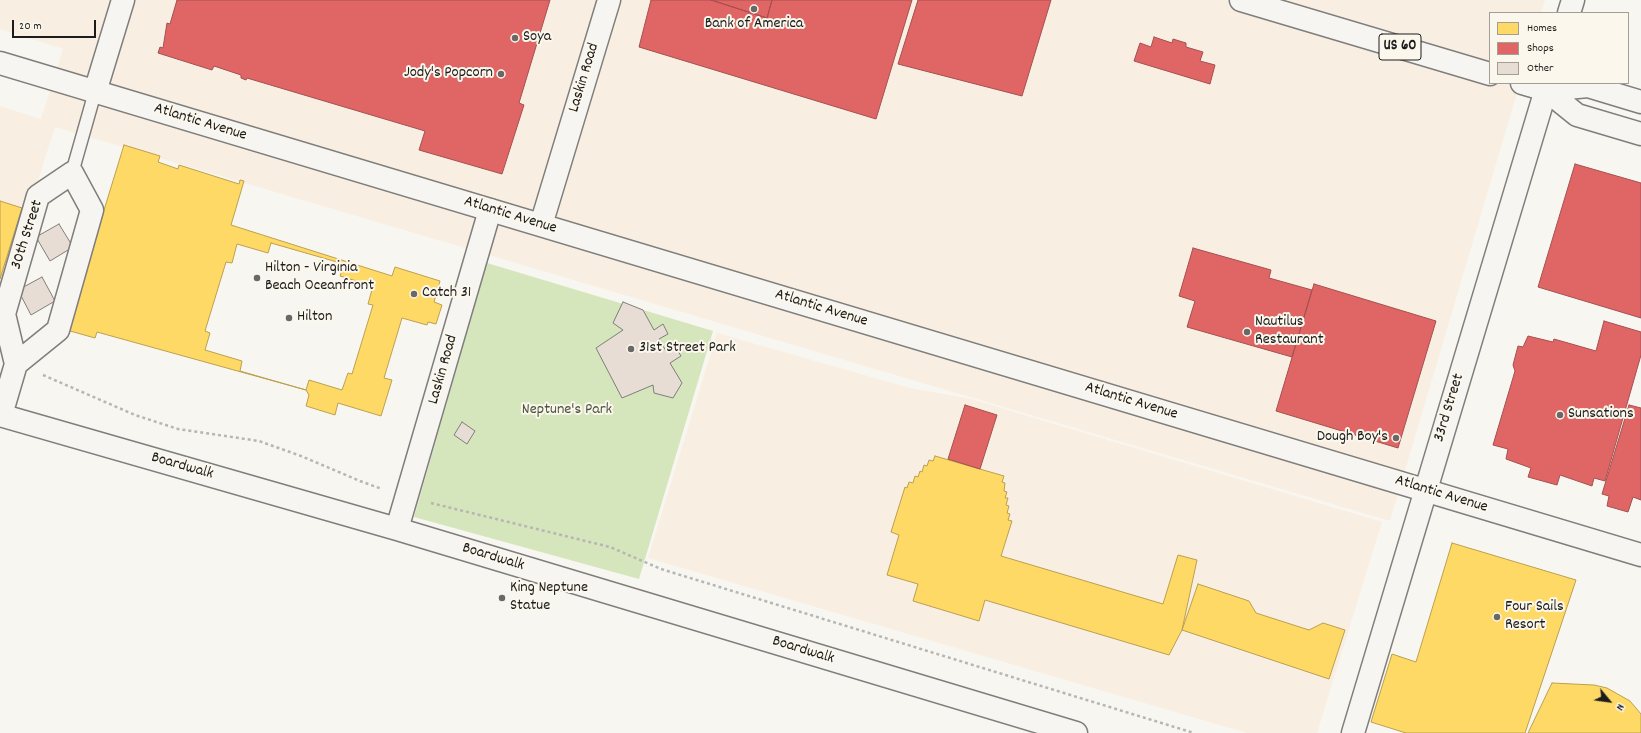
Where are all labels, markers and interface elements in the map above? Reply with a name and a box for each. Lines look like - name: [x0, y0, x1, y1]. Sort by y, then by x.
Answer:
- marker: Bank of America: [749, 4, 759, 14]
- scale bar: [14, 12, 98, 38]
- legend: [1489, 12, 1629, 84]
- place label: Bank of America: [705, 15, 803, 35]
- text: 20 m: [19, 18, 42, 35]
- text: Homes: [1527, 20, 1557, 37]
- place label: Soya: [523, 28, 551, 48]
- marker: Soya: [510, 33, 520, 43]
- road number: US 60: [1379, 34, 1421, 60]
- text: Shops: [1527, 40, 1554, 57]
- street label: Laskin Road: [565, 41, 605, 115]
- text: Other: [1527, 60, 1554, 77]
- place label: Jody's Popcorn: [404, 64, 493, 84]
- marker: Jody's Popcorn: [496, 69, 506, 79]
- street label: Atlantic Avenue: [151, 100, 249, 146]
- street label: Atlantic Avenue: [461, 193, 559, 239]
- street label: 30th Street: [8, 198, 48, 272]
- place label: Hilton - Virginia Beach Oceanfront: [265, 259, 374, 297]
- marker: Hilton - Virginia Beach Oceanfront: [252, 273, 262, 283]
- place label: Catch 31: [422, 284, 471, 304]
- street label: Atlantic Avenue: [772, 286, 870, 332]
- marker: Catch 31: [409, 289, 419, 299]
- place label: Hilton: [297, 308, 332, 328]
- marker: Hilton: [284, 313, 294, 323]
- place label: Nautilus Restaurant: [1255, 313, 1324, 351]
- marker: Nautilus Restaurant: [1242, 327, 1252, 337]
- street label: Laskin Road: [425, 333, 463, 407]
- place label: 31st Street Park: [639, 339, 736, 359]
- marker: 31st Street Park: [626, 344, 636, 354]
- street label: 33rd Street: [1431, 372, 1469, 444]
- street label: Atlantic Avenue: [1082, 379, 1180, 425]
- park label: Neptune's Park: [522, 401, 612, 421]
- place label: Sunsations: [1568, 405, 1634, 425]
- marker: Sunsations: [1555, 410, 1565, 420]
- place label: Dough Boy's: [1317, 428, 1388, 448]
- marker: Dough Boy's: [1391, 433, 1401, 443]
- street label: Boardwalk: [149, 449, 215, 485]
- street label: Atlantic Avenue: [1392, 472, 1490, 518]
- street label: Boardwalk: [460, 539, 526, 577]
- place label: King Neptune Statue: [510, 579, 588, 617]
- marker: King Neptune Statue: [497, 593, 507, 603]
- place label: Four Sails Resort: [1505, 598, 1564, 636]
- marker: Four Sails Resort: [1492, 612, 1502, 622]
- street label: Boardwalk: [770, 632, 836, 670]
- north arrow: [1589, 681, 1629, 721]
- text: N: [1611, 701, 1628, 713]

